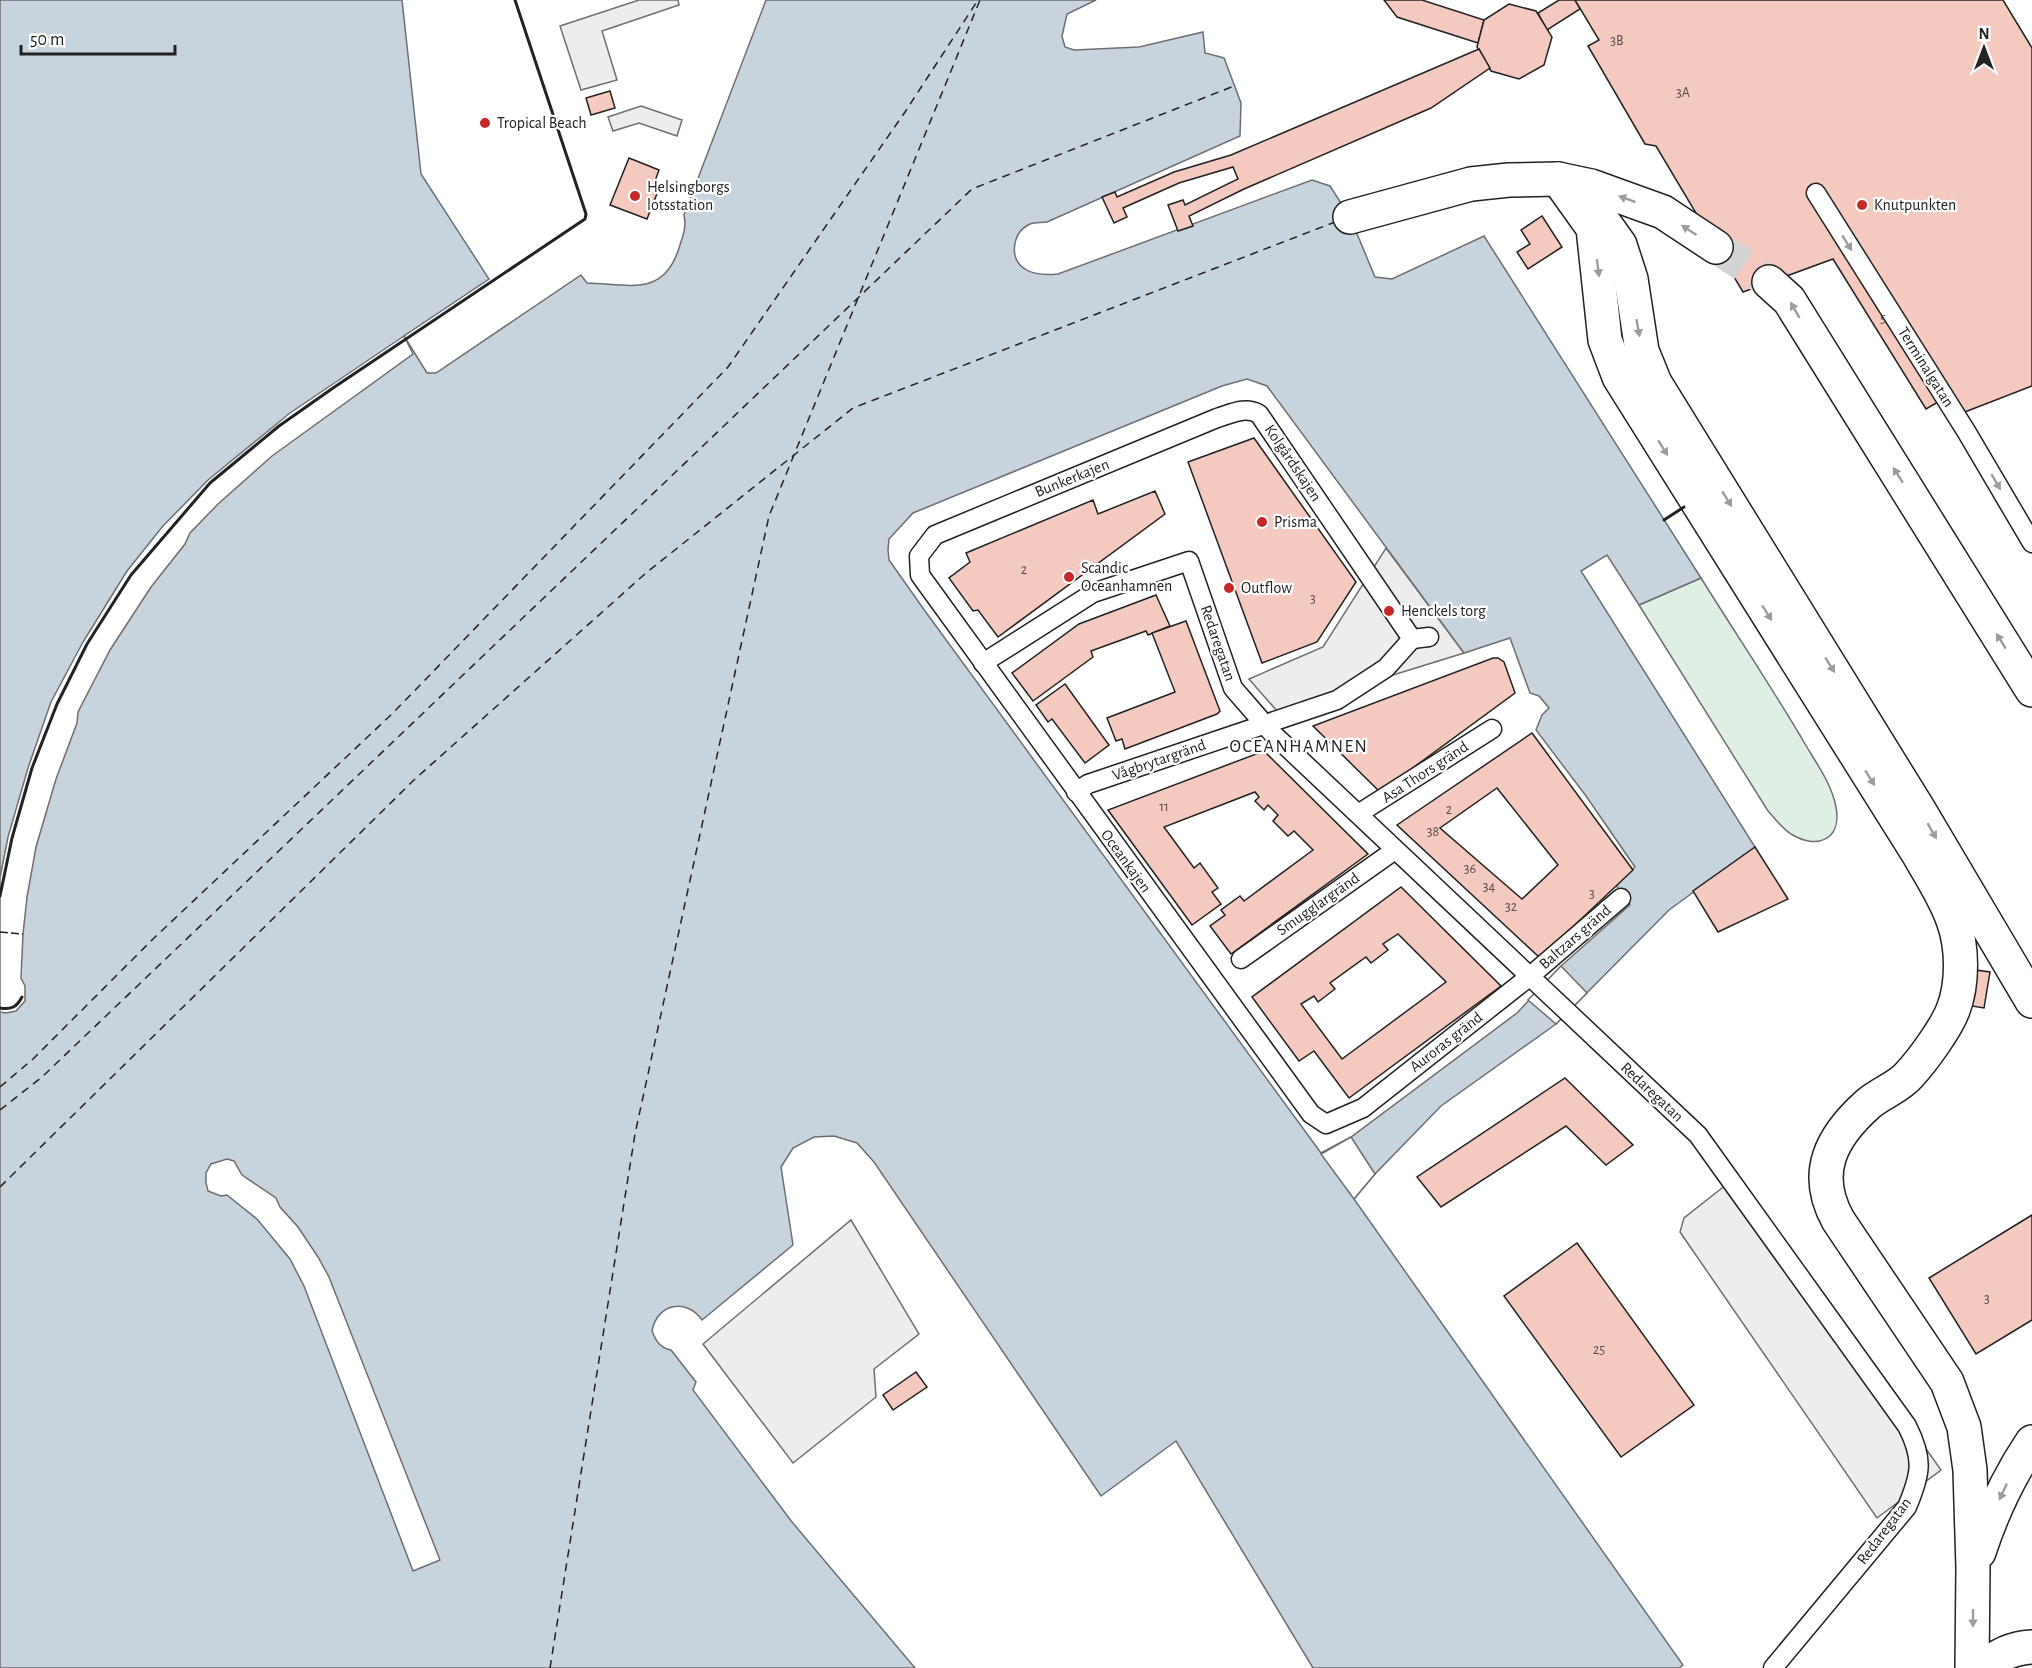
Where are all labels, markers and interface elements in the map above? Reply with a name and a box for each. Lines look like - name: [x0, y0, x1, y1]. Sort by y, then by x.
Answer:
- scale bar: [21, 18, 176, 56]
- north arrow: [1954, 18, 2014, 78]
- text: N: [1978, 26, 1990, 42]
- text: 50 m: [30, 31, 64, 49]
- house number: 3B: [1610, 34, 1624, 48]
- house number: 3A: [1676, 86, 1690, 100]
- place label: Tropical Beach: [497, 115, 587, 131]
- marker: Tropical Beach: [478, 116, 492, 130]
- place label: Helsingborgs lotsstation: [647, 179, 730, 213]
- marker: Helsingborgs lotsstation: [628, 189, 642, 203]
- one-way arrow: [1618, 194, 1636, 203]
- place label: Knutpunkten: [1874, 197, 1956, 213]
- marker: Knutpunkten: [1855, 198, 1869, 212]
- one-way arrow: [1682, 224, 1698, 236]
- one-way arrow: [1841, 235, 1852, 251]
- one-way arrow: [1593, 259, 1602, 278]
- one-way arrow: [1790, 301, 1800, 318]
- house number: 5: [1880, 312, 1886, 326]
- one-way arrow: [1634, 318, 1643, 337]
- street label: Terminalgatan: [1895, 324, 1957, 410]
- street label: Kolgårdskajen: [1261, 422, 1324, 505]
- one-way arrow: [1658, 440, 1669, 456]
- street label: Bunkerkajen: [1033, 456, 1112, 501]
- one-way arrow: [1892, 467, 1903, 483]
- one-way arrow: [1990, 474, 2001, 490]
- one-way arrow: [1722, 491, 1733, 507]
- place label: Prisma: [1274, 514, 1317, 530]
- marker: Prisma: [1255, 515, 1269, 529]
- place label: Scandic Oceanhamnen: [1081, 560, 1172, 594]
- house number: 2: [1021, 563, 1027, 577]
- marker: Scandic Oceanhamnen: [1062, 570, 1076, 584]
- place label: Outflow: [1241, 580, 1292, 596]
- marker: Outflow: [1222, 581, 1236, 595]
- house number: 3: [1310, 592, 1316, 606]
- street label: Redaregatan: [1198, 603, 1238, 683]
- place label: Henckels torg: [1401, 603, 1486, 619]
- marker: Henckels torg: [1382, 604, 1396, 618]
- one-way arrow: [1761, 605, 1772, 621]
- one-way arrow: [1996, 633, 2007, 649]
- one-way arrow: [1824, 657, 1835, 673]
- street label: Vågbrytargränd: [1110, 737, 1208, 784]
- district label: OCEANHAMNEN: [1230, 738, 1368, 756]
- street label: Asa Thors gränd: [1379, 738, 1471, 806]
- one-way arrow: [1865, 770, 1876, 786]
- house number: 11: [1159, 800, 1169, 814]
- house number: 2: [1446, 803, 1452, 817]
- one-way arrow: [1926, 823, 1936, 840]
- house number: 38: [1427, 825, 1439, 839]
- street label: Oceankajen: [1097, 827, 1154, 896]
- house number: 36: [1464, 862, 1476, 876]
- street label: Smugglargränd: [1274, 870, 1362, 938]
- house number: 34: [1483, 880, 1496, 894]
- house number: 3: [1589, 887, 1595, 901]
- house number: 32: [1505, 900, 1517, 914]
- street label: Baltzars gränd: [1536, 902, 1614, 972]
- street label: Auroras gränd: [1407, 1009, 1485, 1075]
- street label: Redaregatan: [1618, 1059, 1686, 1125]
- house number: 3: [1984, 1292, 1990, 1306]
- house number: 25: [1593, 1343, 1605, 1357]
- one-way arrow: [1998, 1484, 2007, 1501]
- street label: Redaregatan: [1854, 1495, 1914, 1567]
- one-way arrow: [1968, 1608, 1978, 1627]

